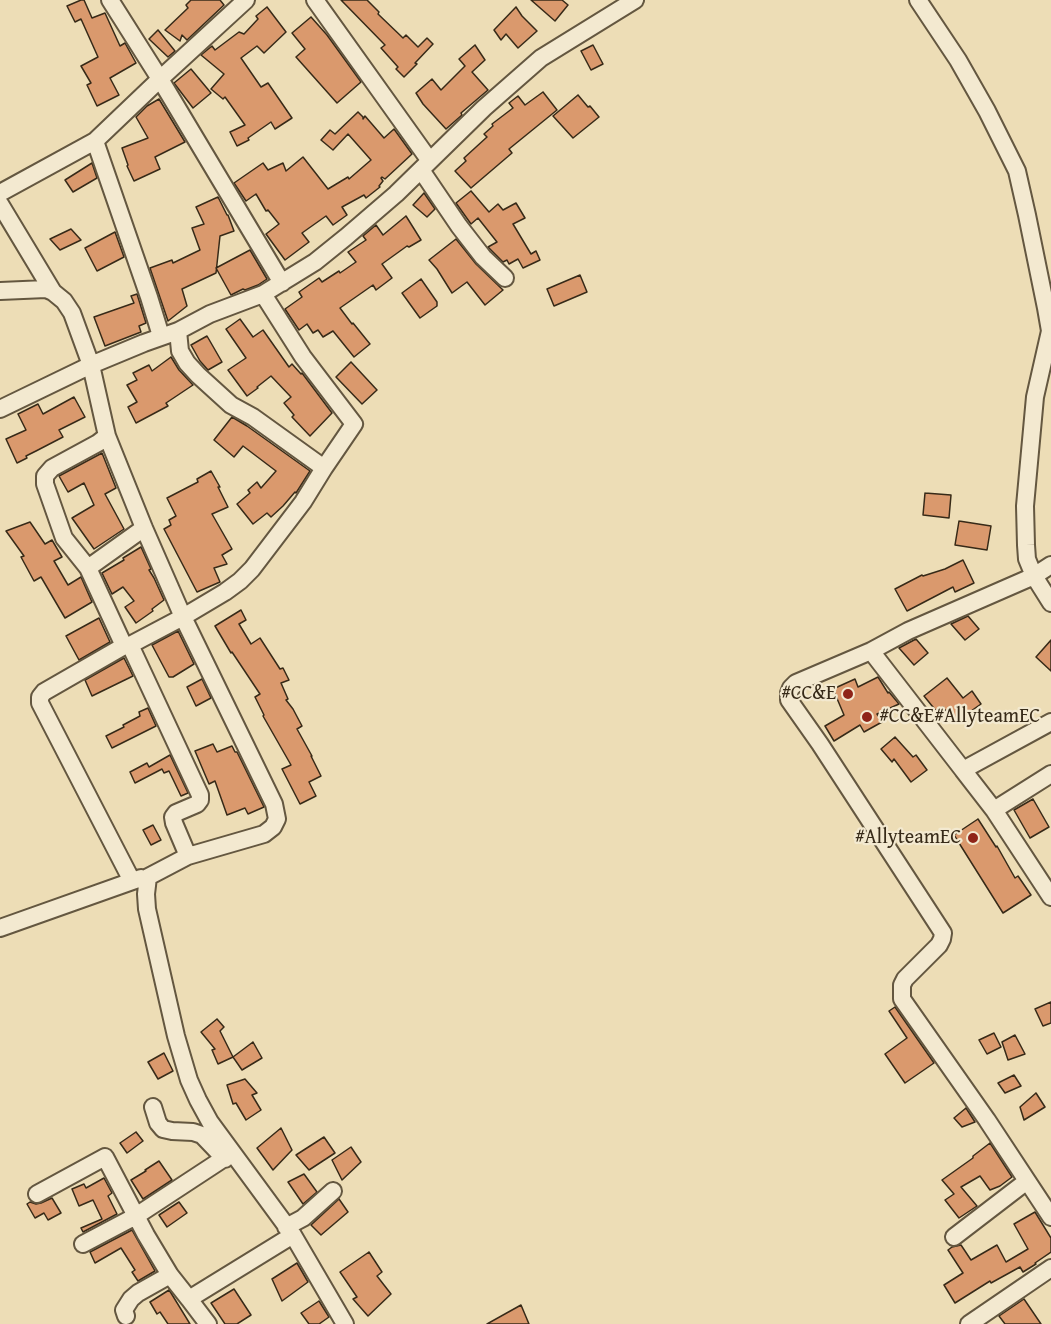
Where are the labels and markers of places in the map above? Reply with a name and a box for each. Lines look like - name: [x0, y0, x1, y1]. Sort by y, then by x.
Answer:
- place label: #CC&E: [781, 682, 836, 706]
- marker: #CC&E: [841, 687, 855, 701]
- place label: #CC&E#AllyteamEC: [879, 705, 1040, 729]
- marker: #CC&E#AllyteamEC: [860, 710, 874, 724]
- place label: #AllyteamEC: [855, 826, 961, 850]
- marker: #AllyteamEC: [966, 831, 980, 845]

